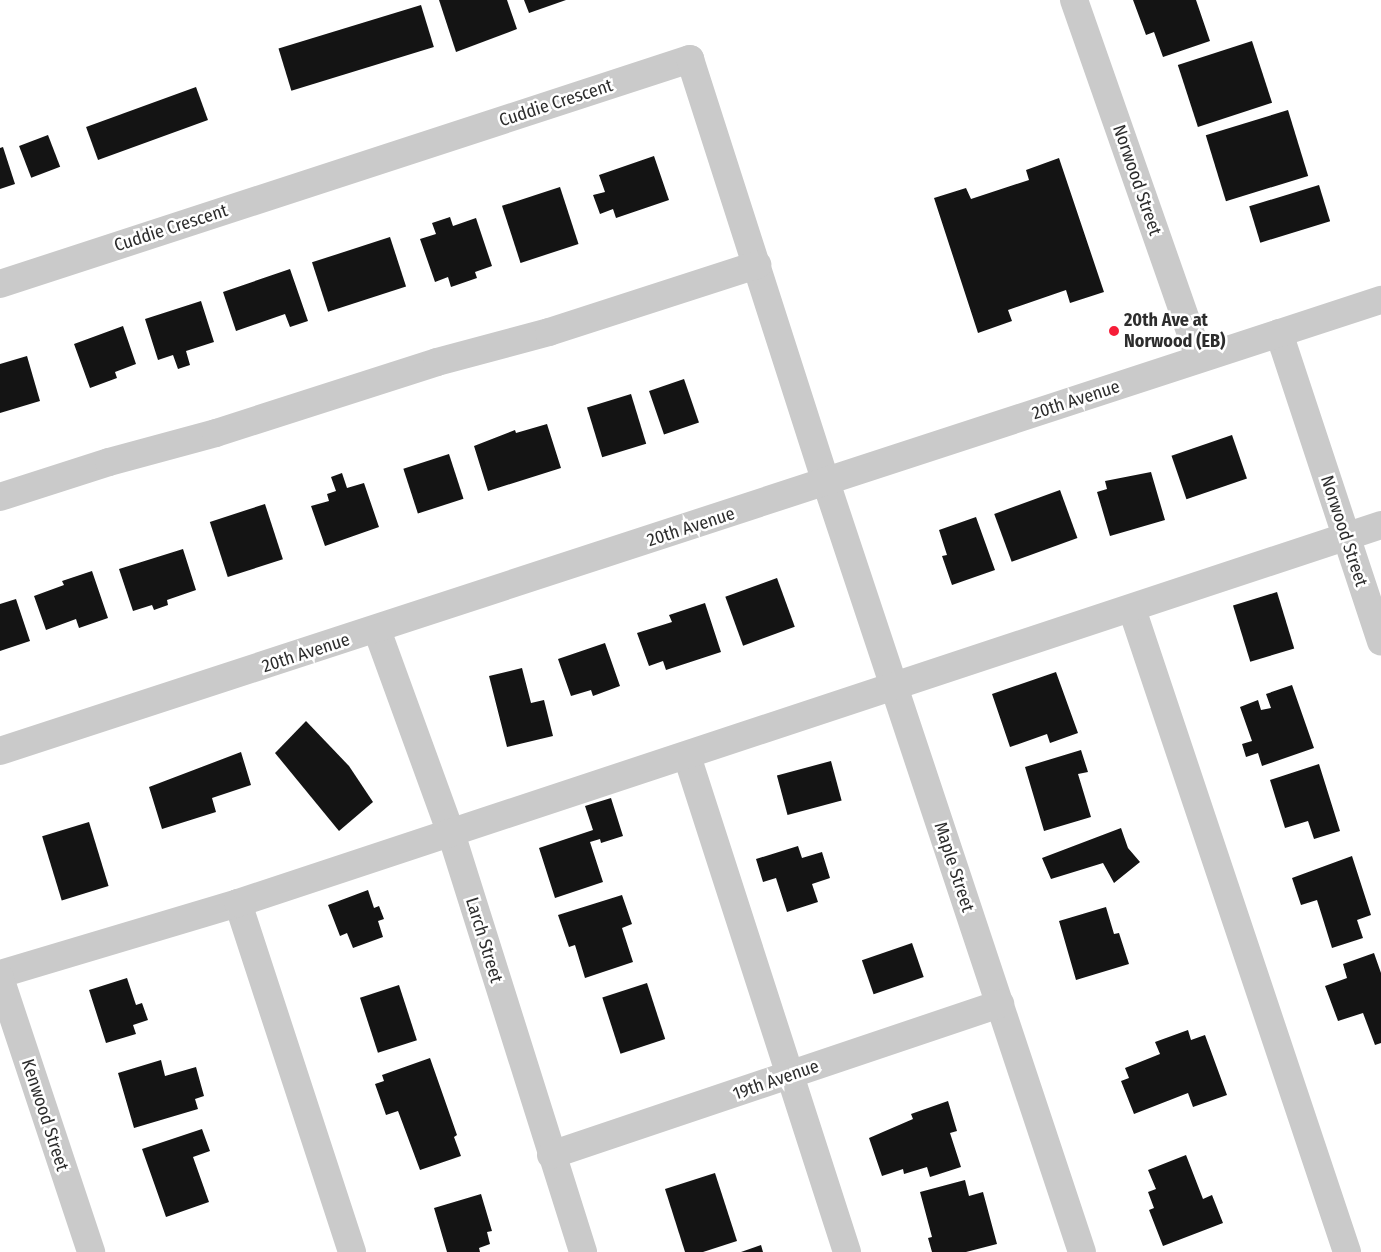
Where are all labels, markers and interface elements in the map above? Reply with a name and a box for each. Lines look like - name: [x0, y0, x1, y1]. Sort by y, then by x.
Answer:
- street label: Cuddie Crescent: [497, 74, 615, 132]
- street label: Norwood Street: [1108, 122, 1166, 238]
- street label: Cuddie Crescent: [112, 199, 230, 257]
- place label: 20th Ave at Norwood (EB): [1124, 310, 1226, 352]
- marker: 20th Ave at Norwood (EB): [1108, 325, 1120, 337]
- street label: 20th Avenue: [1029, 376, 1123, 424]
- street label: Norwood Street: [1316, 473, 1372, 589]
- street label: 20th Avenue: [644, 503, 738, 551]
- street label: 20th Avenue: [259, 629, 353, 677]
- street label: Maple Street: [929, 819, 979, 915]
- street label: Larch Street: [461, 895, 507, 985]
- street label: 19th Avenue: [730, 1055, 822, 1105]
- street label: Kenwood Street: [17, 1056, 73, 1174]

